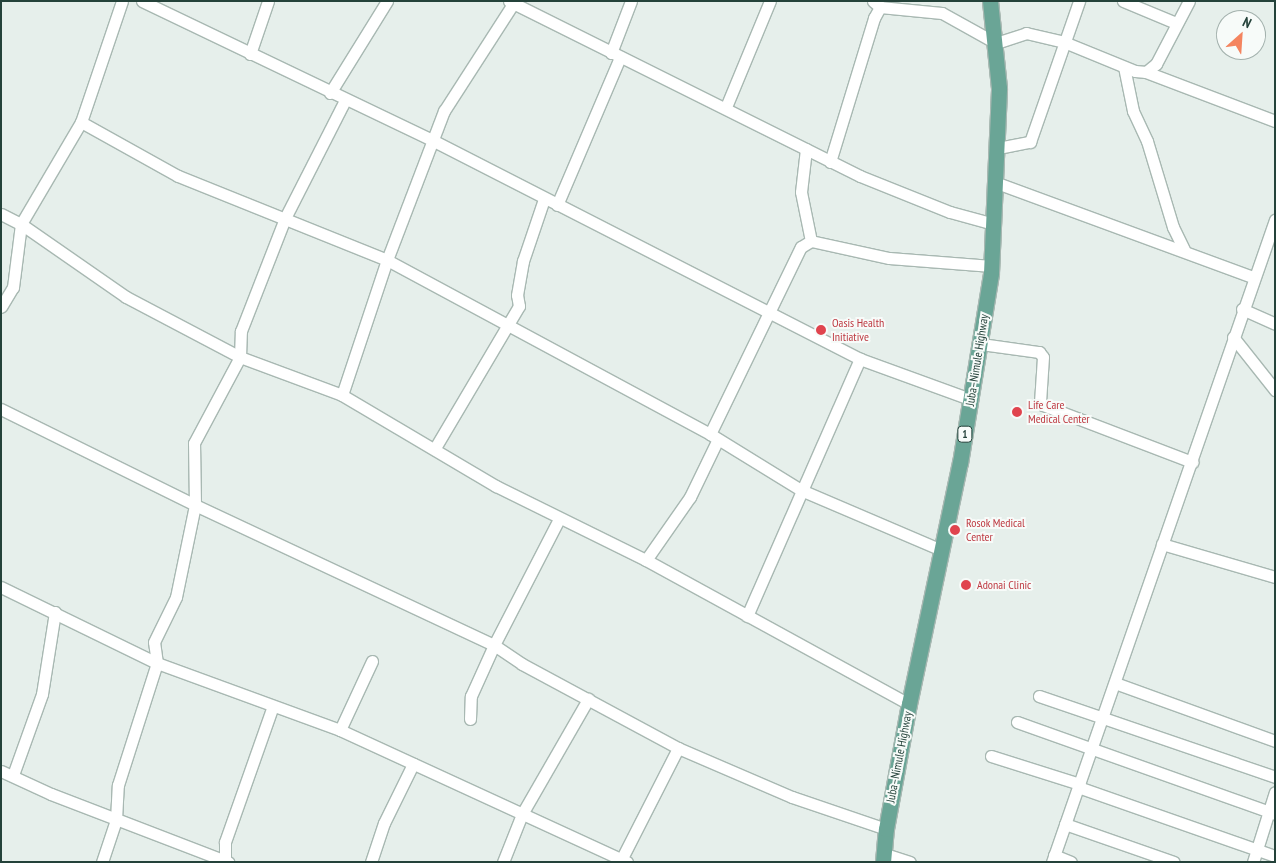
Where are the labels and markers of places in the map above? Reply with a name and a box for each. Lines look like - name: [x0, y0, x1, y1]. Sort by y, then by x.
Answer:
- place label: Oasis Health Initiative: [832, 316, 884, 344]
- marker: Oasis Health Initiative: [814, 323, 828, 337]
- place label: Life Care Medical Center: [1028, 398, 1090, 426]
- marker: Life Care Medical Center: [1010, 405, 1024, 419]
- place label: Rosok Medical Center: [966, 516, 1025, 544]
- marker: Rosok Medical Center: [948, 523, 962, 537]
- marker: Adonai Clinic: [959, 578, 973, 592]
- place label: Adonai Clinic: [977, 578, 1031, 592]

